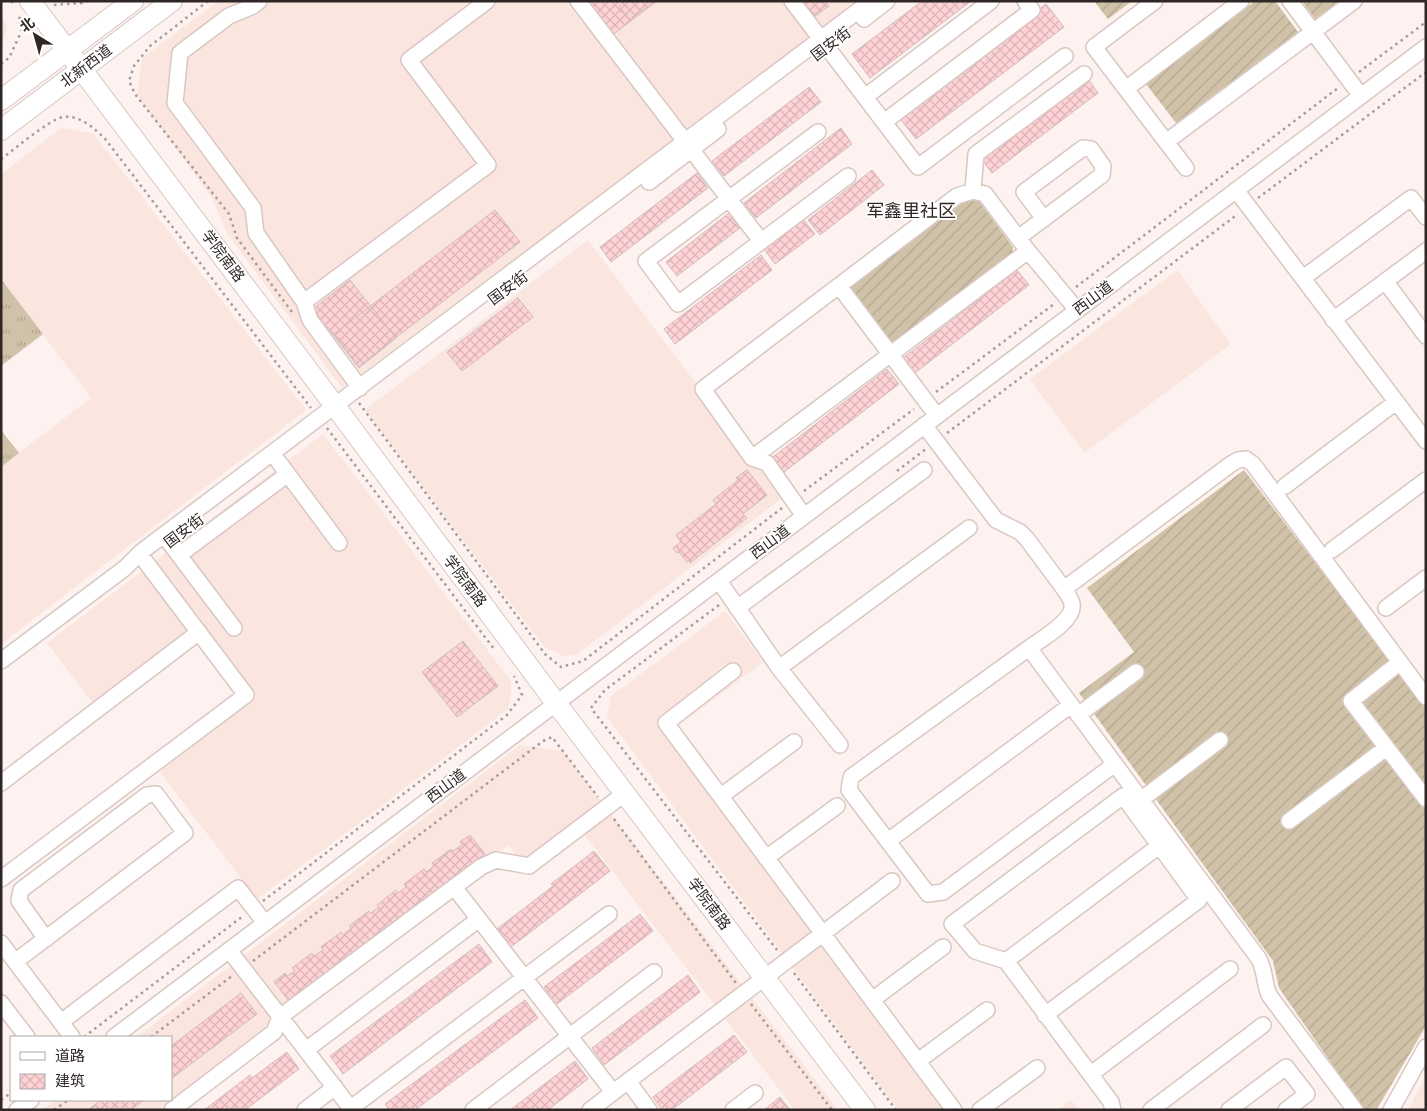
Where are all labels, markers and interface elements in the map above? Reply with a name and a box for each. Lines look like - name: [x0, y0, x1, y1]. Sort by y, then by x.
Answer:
- north arrow: [10, 10, 60, 60]
- text: 北: [17, 14, 38, 36]
- street label: 国安街: [808, 23, 854, 65]
- street label: 北新西道: [57, 41, 115, 91]
- district label: 军鑫里社区: [866, 200, 956, 222]
- street label: 学院南路: [198, 227, 248, 285]
- street label: 国安街: [485, 267, 531, 309]
- street label: 西山道: [1070, 277, 1116, 319]
- street label: 国安街: [161, 510, 207, 552]
- street label: 西山道: [747, 521, 793, 563]
- street label: 学院南路: [440, 552, 490, 610]
- street label: 西山道: [423, 765, 469, 807]
- street label: 学院南路: [684, 875, 734, 933]
- legend: [10, 1036, 172, 1101]
- text: 道路: [55, 1047, 85, 1065]
- text: 建筑: [55, 1072, 85, 1090]

